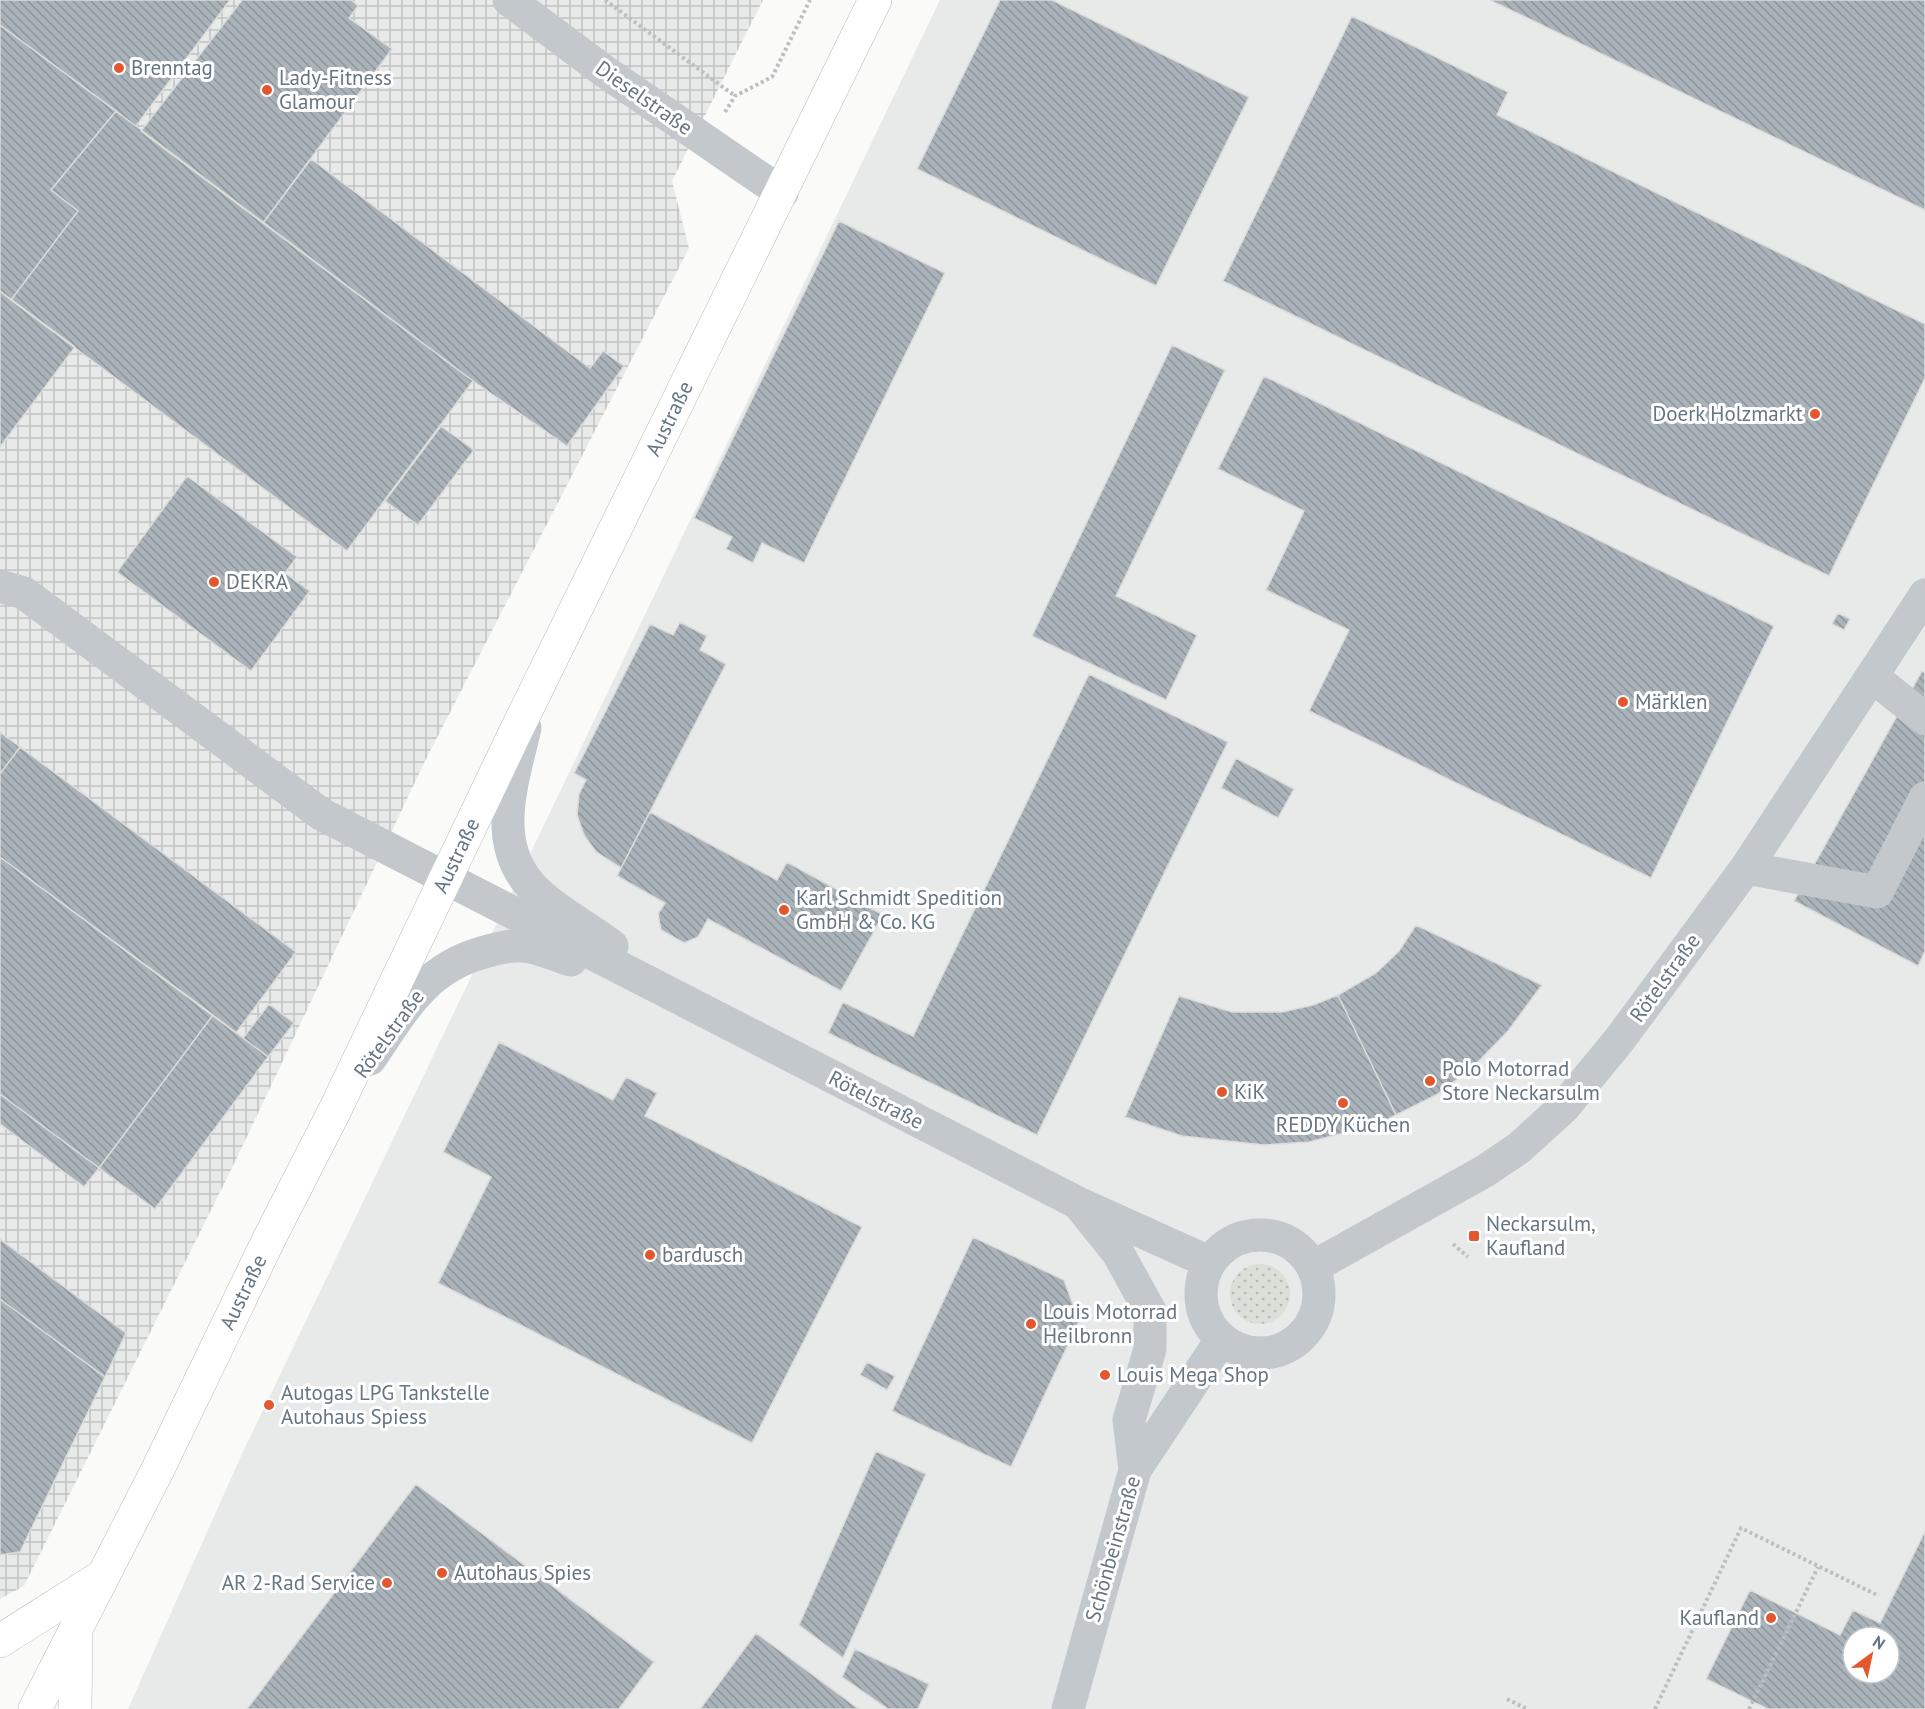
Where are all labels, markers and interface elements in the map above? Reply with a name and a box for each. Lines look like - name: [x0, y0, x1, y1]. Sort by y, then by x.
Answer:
- place label: Brenntag: [131, 54, 213, 81]
- street label: Dieselstraße: [591, 54, 698, 141]
- marker: Brenntag: [112, 61, 126, 75]
- place label: Lady-Fitness Glamour: [279, 64, 392, 115]
- marker: Lady-Fitness Glamour: [260, 83, 274, 97]
- street label: Austraße: [639, 376, 699, 460]
- place label: Doerk Holzmarkt: [1652, 400, 1803, 427]
- marker: Doerk Holzmarkt: [1808, 407, 1822, 421]
- place label: DEKRA: [226, 568, 289, 595]
- marker: DEKRA: [207, 575, 221, 589]
- place label: Märklen: [1635, 688, 1708, 715]
- marker: Märklen: [1616, 695, 1630, 709]
- street label: Austraße: [427, 813, 486, 897]
- place label: Karl Schmidt Spedition GmbH & Co. KG: [796, 884, 1002, 935]
- marker: Karl Schmidt Spedition GmbH & Co. KG: [777, 903, 791, 917]
- street label: Rötelstraße: [1623, 928, 1706, 1027]
- street label: Rötelstraße: [347, 984, 430, 1083]
- place label: Polo Motorrad Store Neckarsulm: [1442, 1055, 1600, 1106]
- street label: Rötelstraße: [824, 1064, 928, 1135]
- marker: Polo Motorrad Store Neckarsulm: [1423, 1074, 1437, 1088]
- place label: KiK: [1234, 1078, 1265, 1105]
- marker: KiK: [1215, 1085, 1229, 1099]
- marker: REDDY Küchen: [1336, 1096, 1350, 1110]
- place label: REDDY Küchen: [1276, 1111, 1410, 1138]
- place label: Neckarsulm, Kaufland: [1486, 1210, 1596, 1261]
- marker: Neckarsulm, Kaufland: [1467, 1229, 1481, 1243]
- place label: bardusch: [662, 1241, 743, 1268]
- marker: bardusch: [643, 1248, 657, 1262]
- street label: Austraße: [213, 1250, 273, 1334]
- place label: Louis Motorrad Heilbronn: [1043, 1298, 1177, 1349]
- marker: Louis Motorrad Heilbronn: [1024, 1317, 1038, 1331]
- place label: Louis Mega Shop: [1117, 1361, 1269, 1388]
- marker: Louis Mega Shop: [1098, 1368, 1112, 1382]
- place label: Autogas LPG Tankstelle Autohaus Spiess: [281, 1379, 490, 1430]
- marker: Autogas LPG Tankstelle Autohaus Spiess: [262, 1398, 276, 1412]
- street label: Schönbeinstraße: [1079, 1473, 1146, 1625]
- place label: Autohaus Spies: [454, 1559, 591, 1586]
- marker: Autohaus Spies: [435, 1566, 449, 1580]
- place label: AR 2-Rad Service: [222, 1569, 375, 1596]
- marker: AR 2-Rad Service: [380, 1576, 394, 1590]
- place label: Kaufland: [1680, 1604, 1759, 1631]
- marker: Kaufland: [1764, 1611, 1778, 1625]
- north arrow: [1841, 1625, 1901, 1685]
- text: N: [1869, 1631, 1889, 1654]

